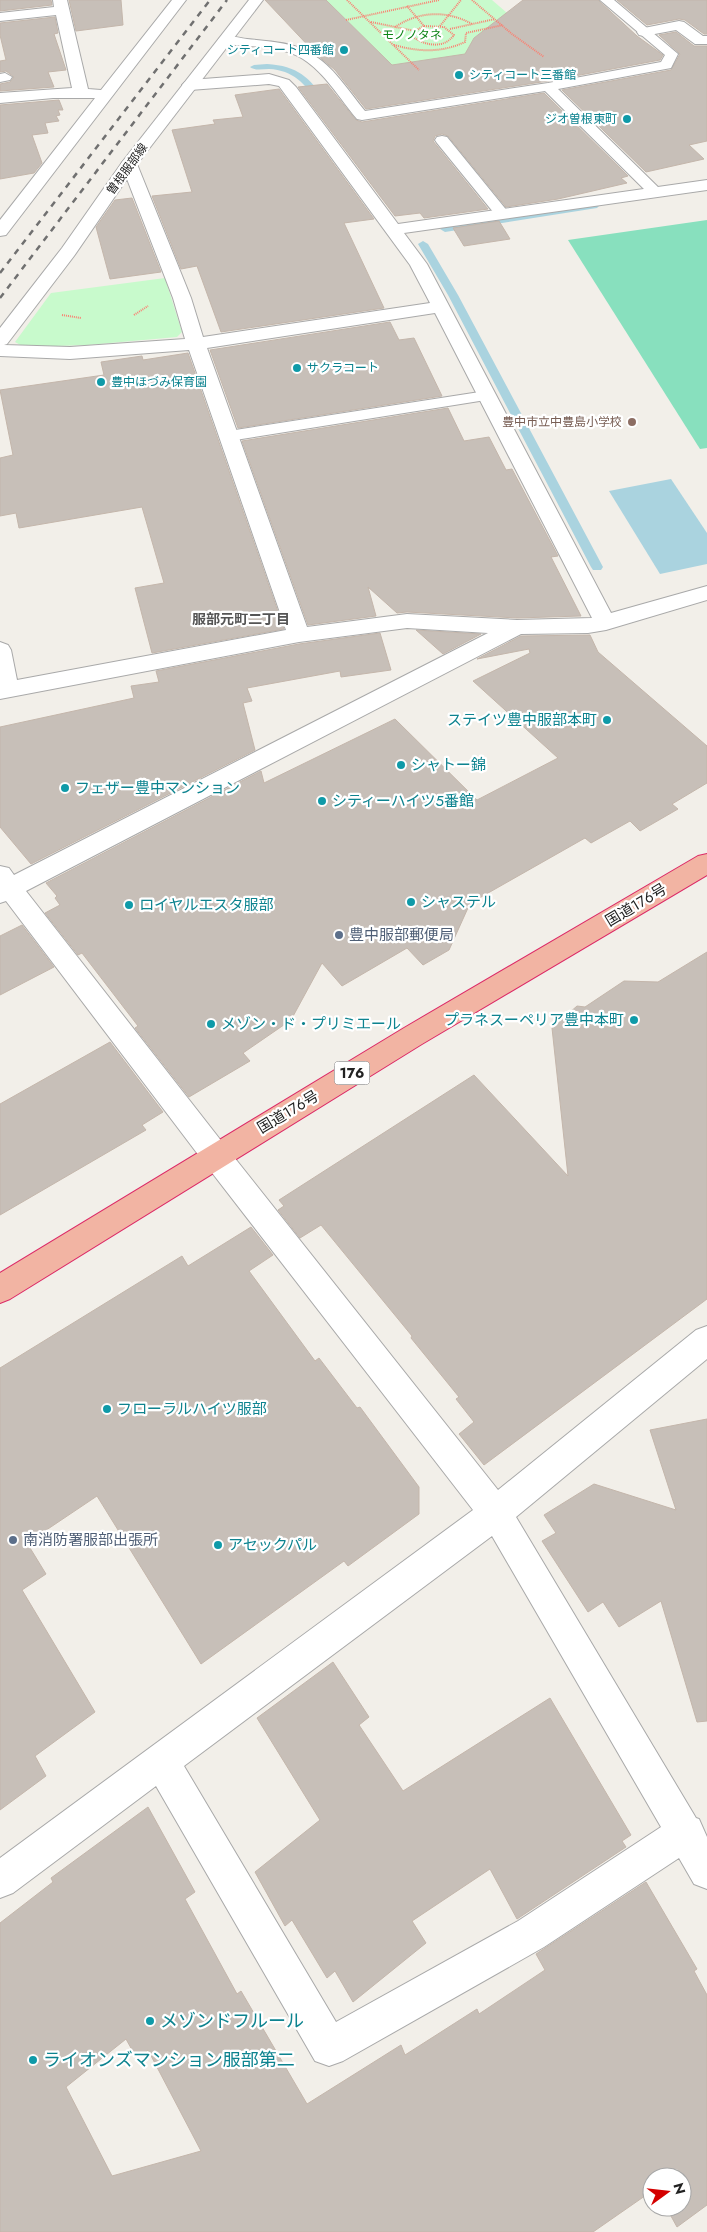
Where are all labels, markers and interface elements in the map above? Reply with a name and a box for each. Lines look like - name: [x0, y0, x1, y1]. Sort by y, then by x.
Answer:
- park label: モノノタネ: [382, 26, 442, 44]
- place label: シティコート四番館: [227, 41, 334, 59]
- marker: シティコート四番館: [338, 44, 350, 56]
- place label: シティコート三番館: [469, 66, 576, 84]
- marker: シティコート三番館: [453, 69, 465, 81]
- place label: ジオ曽根東町: [545, 110, 617, 128]
- marker: ジオ曽根東町: [621, 113, 633, 125]
- street label: 曽根服部線: [102, 139, 152, 199]
- place label: サクラコート: [307, 359, 379, 377]
- marker: サクラコート: [291, 362, 303, 374]
- place label: 豊中ほづみ保育園: [111, 373, 207, 391]
- marker: 豊中ほづみ保育園: [95, 376, 107, 388]
- place label: 豊中市立中豊島小学校: [502, 413, 622, 431]
- marker: 豊中市立中豊島小学校: [626, 416, 638, 428]
- district label: 服部元町二丁目: [192, 609, 290, 629]
- place label: ステイツ豊中服部本町: [447, 709, 597, 731]
- marker: ステイツ豊中服部本町: [601, 714, 613, 726]
- place label: シャトー錦: [411, 754, 486, 776]
- marker: シャトー錦: [395, 759, 407, 771]
- place label: フェザー豊中マンション: [75, 777, 240, 799]
- marker: フェザー豊中マンション: [59, 782, 71, 794]
- place label: シティーハイツ5番館: [332, 790, 474, 812]
- marker: シティーハイツ5番館: [316, 795, 328, 807]
- street label: 国道176号: [601, 878, 671, 932]
- place label: シャステル: [421, 891, 496, 913]
- place label: ロイヤルエスタ服部: [139, 894, 274, 916]
- marker: シャステル: [405, 896, 417, 908]
- marker: ロイヤルエスタ服部: [123, 899, 135, 911]
- place label: 豊中服部郵便局: [349, 924, 454, 946]
- marker: 豊中服部郵便局: [333, 929, 345, 941]
- place label: プラネスーペリア豊中本町: [444, 1009, 624, 1031]
- place label: メゾン・ド・プリミエール: [221, 1013, 401, 1035]
- marker: プラネスーペリア豊中本町: [628, 1014, 640, 1026]
- marker: メゾン・ド・プリミエール: [205, 1018, 217, 1030]
- road number: 176: [334, 1062, 370, 1084]
- street label: 国道176号: [253, 1085, 323, 1139]
- place label: フローラルハイツ服部: [117, 1398, 267, 1420]
- marker: フローラルハイツ服部: [101, 1403, 113, 1415]
- place label: 南消防署服部出張所: [23, 1529, 158, 1551]
- marker: 南消防署服部出張所: [7, 1534, 19, 1546]
- place label: アセックパル: [228, 1534, 317, 1556]
- marker: アセックパル: [212, 1539, 224, 1551]
- place label: メゾンドフルール: [160, 2008, 304, 2034]
- marker: メゾンドフルール: [144, 2015, 156, 2027]
- place label: ライオンズマンション服部第二: [43, 2047, 295, 2073]
- marker: ライオンズマンション服部第二: [27, 2054, 39, 2066]
- north arrow: [642, 2167, 692, 2217]
- text: N: [668, 2181, 691, 2197]

